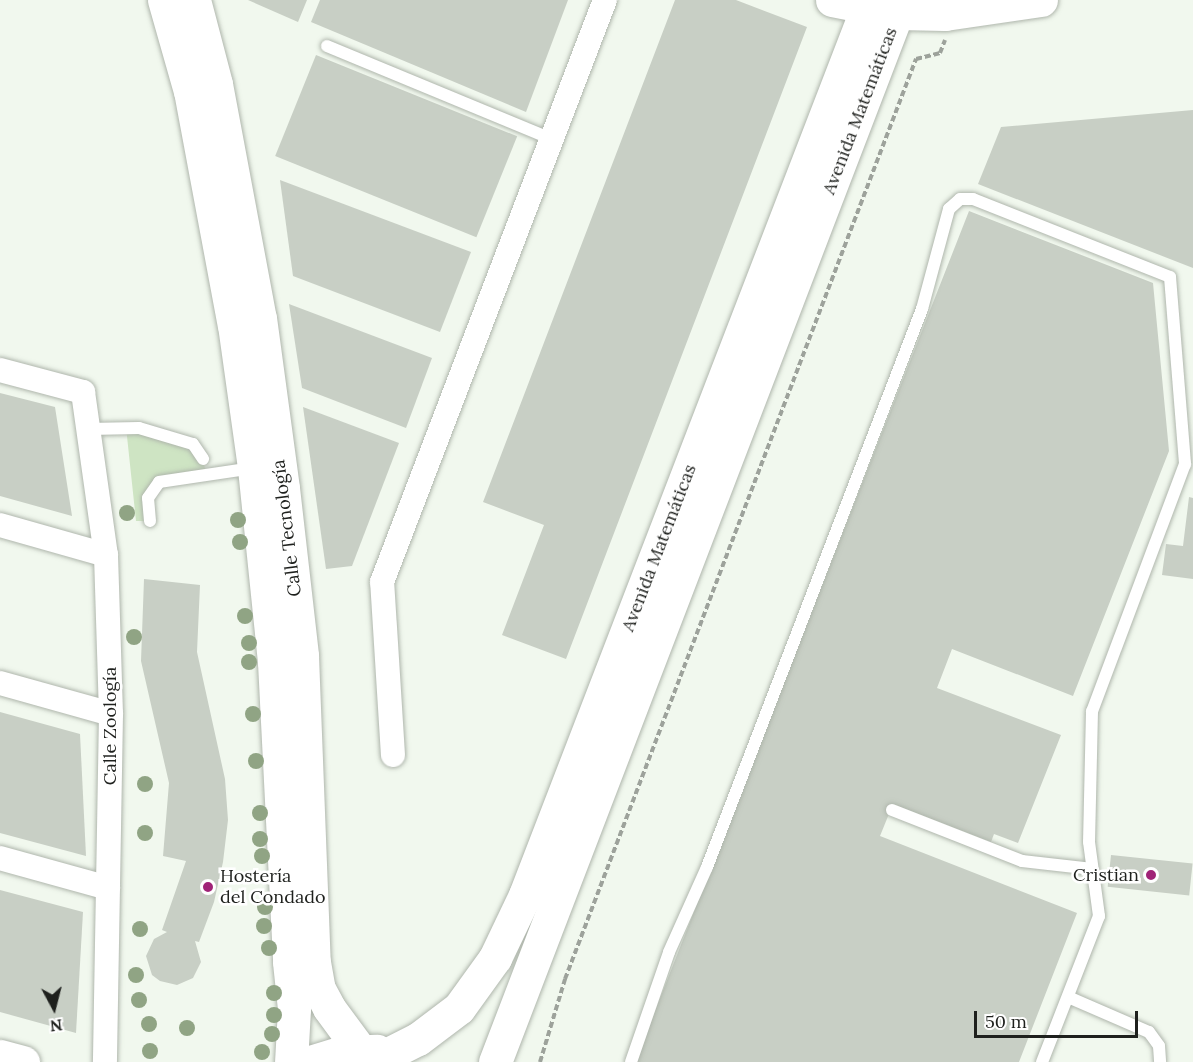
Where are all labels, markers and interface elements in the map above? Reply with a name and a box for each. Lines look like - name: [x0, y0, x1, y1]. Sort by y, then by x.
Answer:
- street label: Avenida Matemáticas: [818, 24, 902, 198]
- street label: Calle Tecnología: [268, 458, 306, 598]
- street label: Avenida Matemáticas: [617, 461, 701, 635]
- street label: Calle Zoología: [99, 667, 121, 785]
- place label: Cristian: [1073, 864, 1139, 886]
- place label: Hostería del Condado: [220, 866, 326, 908]
- marker: Cristian: [1144, 868, 1158, 882]
- marker: Hostería del Condado: [201, 880, 215, 894]
- north arrow: [24, 978, 84, 1038]
- scale bar: [977, 999, 1140, 1037]
- text: 50 m: [985, 1010, 1027, 1033]
- text: N: [49, 1015, 64, 1037]

